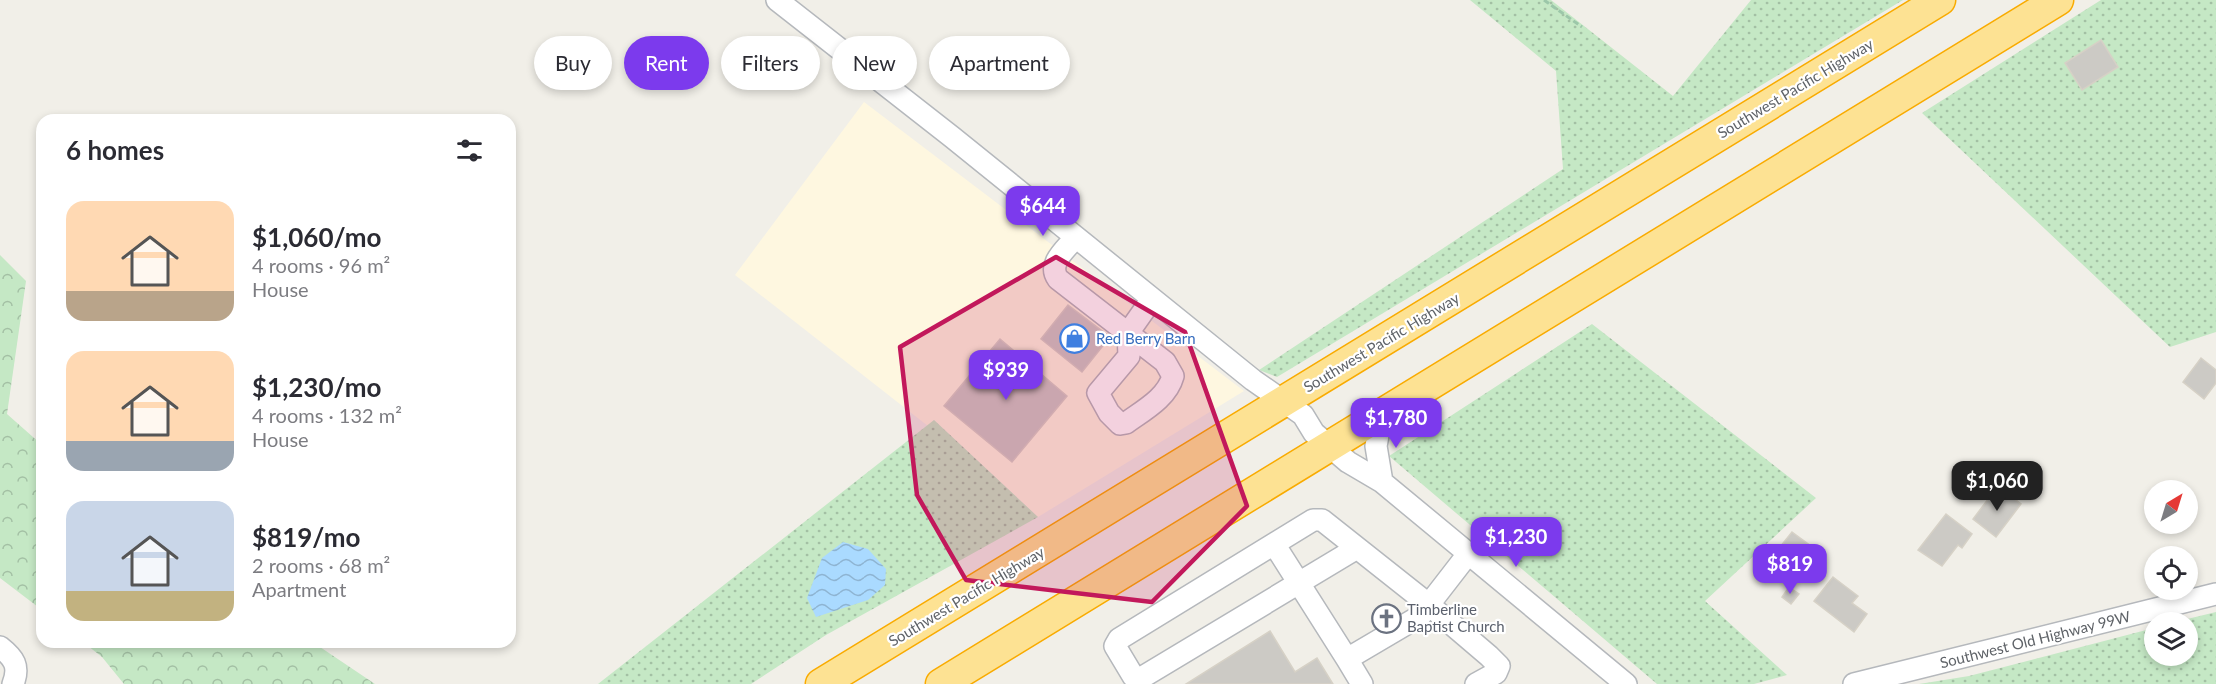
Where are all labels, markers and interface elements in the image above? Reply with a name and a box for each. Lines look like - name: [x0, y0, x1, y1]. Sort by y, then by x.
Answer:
- street label: Southwest Pacific Highway: [1714, 34, 1876, 142]
- chip: Buy: [534, 36, 612, 90]
- chip: Rent: [624, 36, 709, 90]
- chip: Filters: [721, 36, 820, 90]
- chip: New: [832, 36, 917, 90]
- chip: Apartment: [929, 36, 1070, 90]
- text: 6 homes: [66, 134, 164, 166]
- icon: filters: [453, 134, 486, 167]
- pin: $644: [1007, 186, 1079, 237]
- text: $644: [1020, 193, 1066, 217]
- text: $1,060/mo: [252, 221, 382, 253]
- icon: home: [114, 225, 186, 297]
- text: 4 rooms · 96 m²: [252, 253, 390, 277]
- text: House: [252, 277, 309, 301]
- street label: Southwest Pacific Highway: [1300, 288, 1462, 396]
- shop icon: Red Berry Barn: [1059, 322, 1091, 354]
- place label: Red Berry Barn: [1096, 329, 1196, 347]
- pin: $939: [970, 350, 1042, 401]
- text: $939: [983, 357, 1029, 381]
- text: $1,230/mo: [252, 371, 382, 403]
- icon: home: [114, 375, 186, 447]
- pin: $1,780: [1347, 398, 1445, 449]
- text: 4 rooms · 132 m²: [252, 403, 402, 427]
- text: $1,780: [1365, 405, 1427, 429]
- text: House: [252, 427, 309, 451]
- pin: $1,060: [1948, 461, 2046, 512]
- text: $1,060: [1966, 468, 2028, 492]
- north arrow: [2144, 480, 2198, 534]
- map controls: [2144, 480, 2198, 666]
- pin: $1,230: [1467, 517, 1565, 568]
- text: $819/mo: [252, 521, 360, 553]
- text: $1,230: [1485, 524, 1547, 548]
- icon: home: [114, 525, 186, 597]
- street label: Southwest Pacific Highway: [885, 542, 1047, 650]
- pin: $819: [1754, 544, 1826, 595]
- button: locate: [2144, 546, 2198, 600]
- text: $819: [1767, 551, 1813, 575]
- text: 2 rooms · 68 m²: [252, 553, 390, 577]
- text: Apartment: [252, 577, 346, 601]
- place label: Timberline Baptist Church: [1407, 600, 1505, 635]
- church icon: Timberline Baptist Church: [1370, 602, 1402, 634]
- street label: Southwest Old Highway 99W: [1938, 606, 2133, 671]
- button: layers: [2144, 612, 2198, 666]

